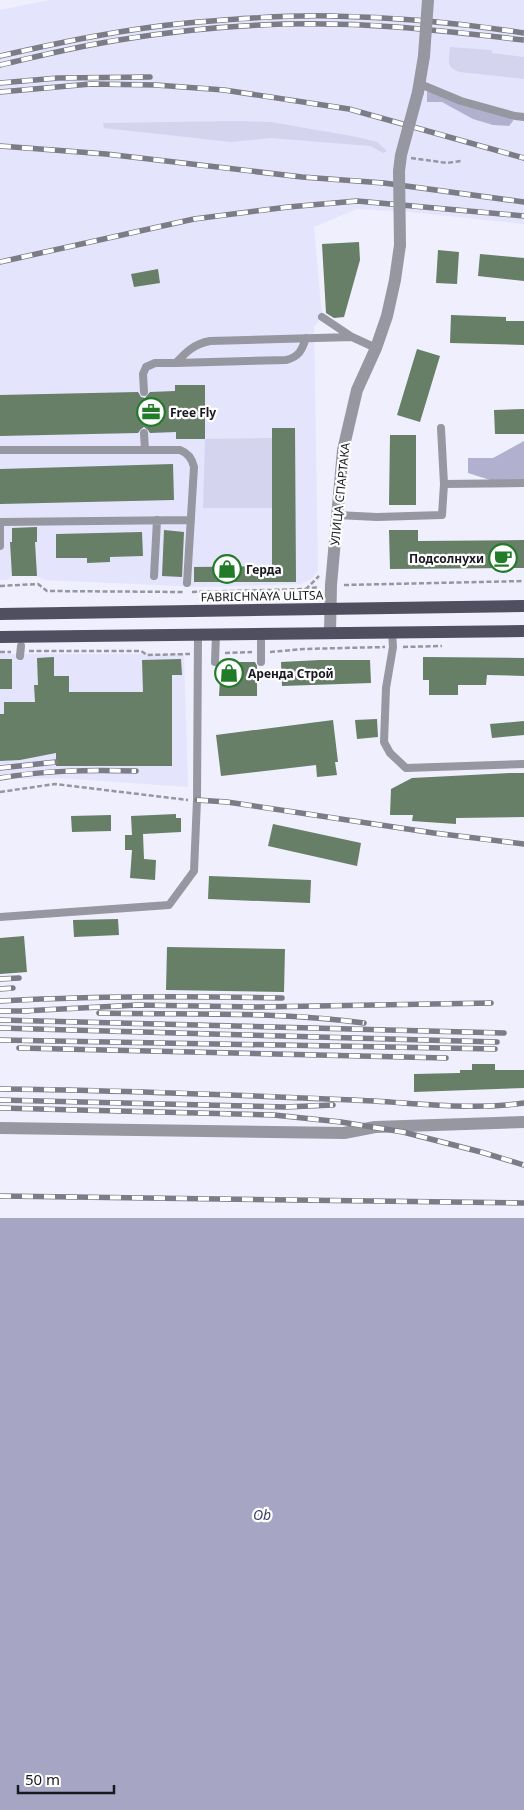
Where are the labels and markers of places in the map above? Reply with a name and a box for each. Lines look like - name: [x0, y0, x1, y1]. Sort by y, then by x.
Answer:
- office icon: Free Fly: [136, 397, 166, 427]
- place label: Free Fly: [170, 404, 216, 421]
- cafe icon: Подсолнухи: [488, 543, 518, 573]
- place label: Подсолнухи: [409, 550, 484, 567]
- shop icon: Герда: [212, 554, 242, 584]
- place label: Герда: [246, 561, 282, 578]
- shop icon: Аренда Строй: [214, 658, 244, 688]
- place label: Аренда Строй: [248, 665, 334, 682]

